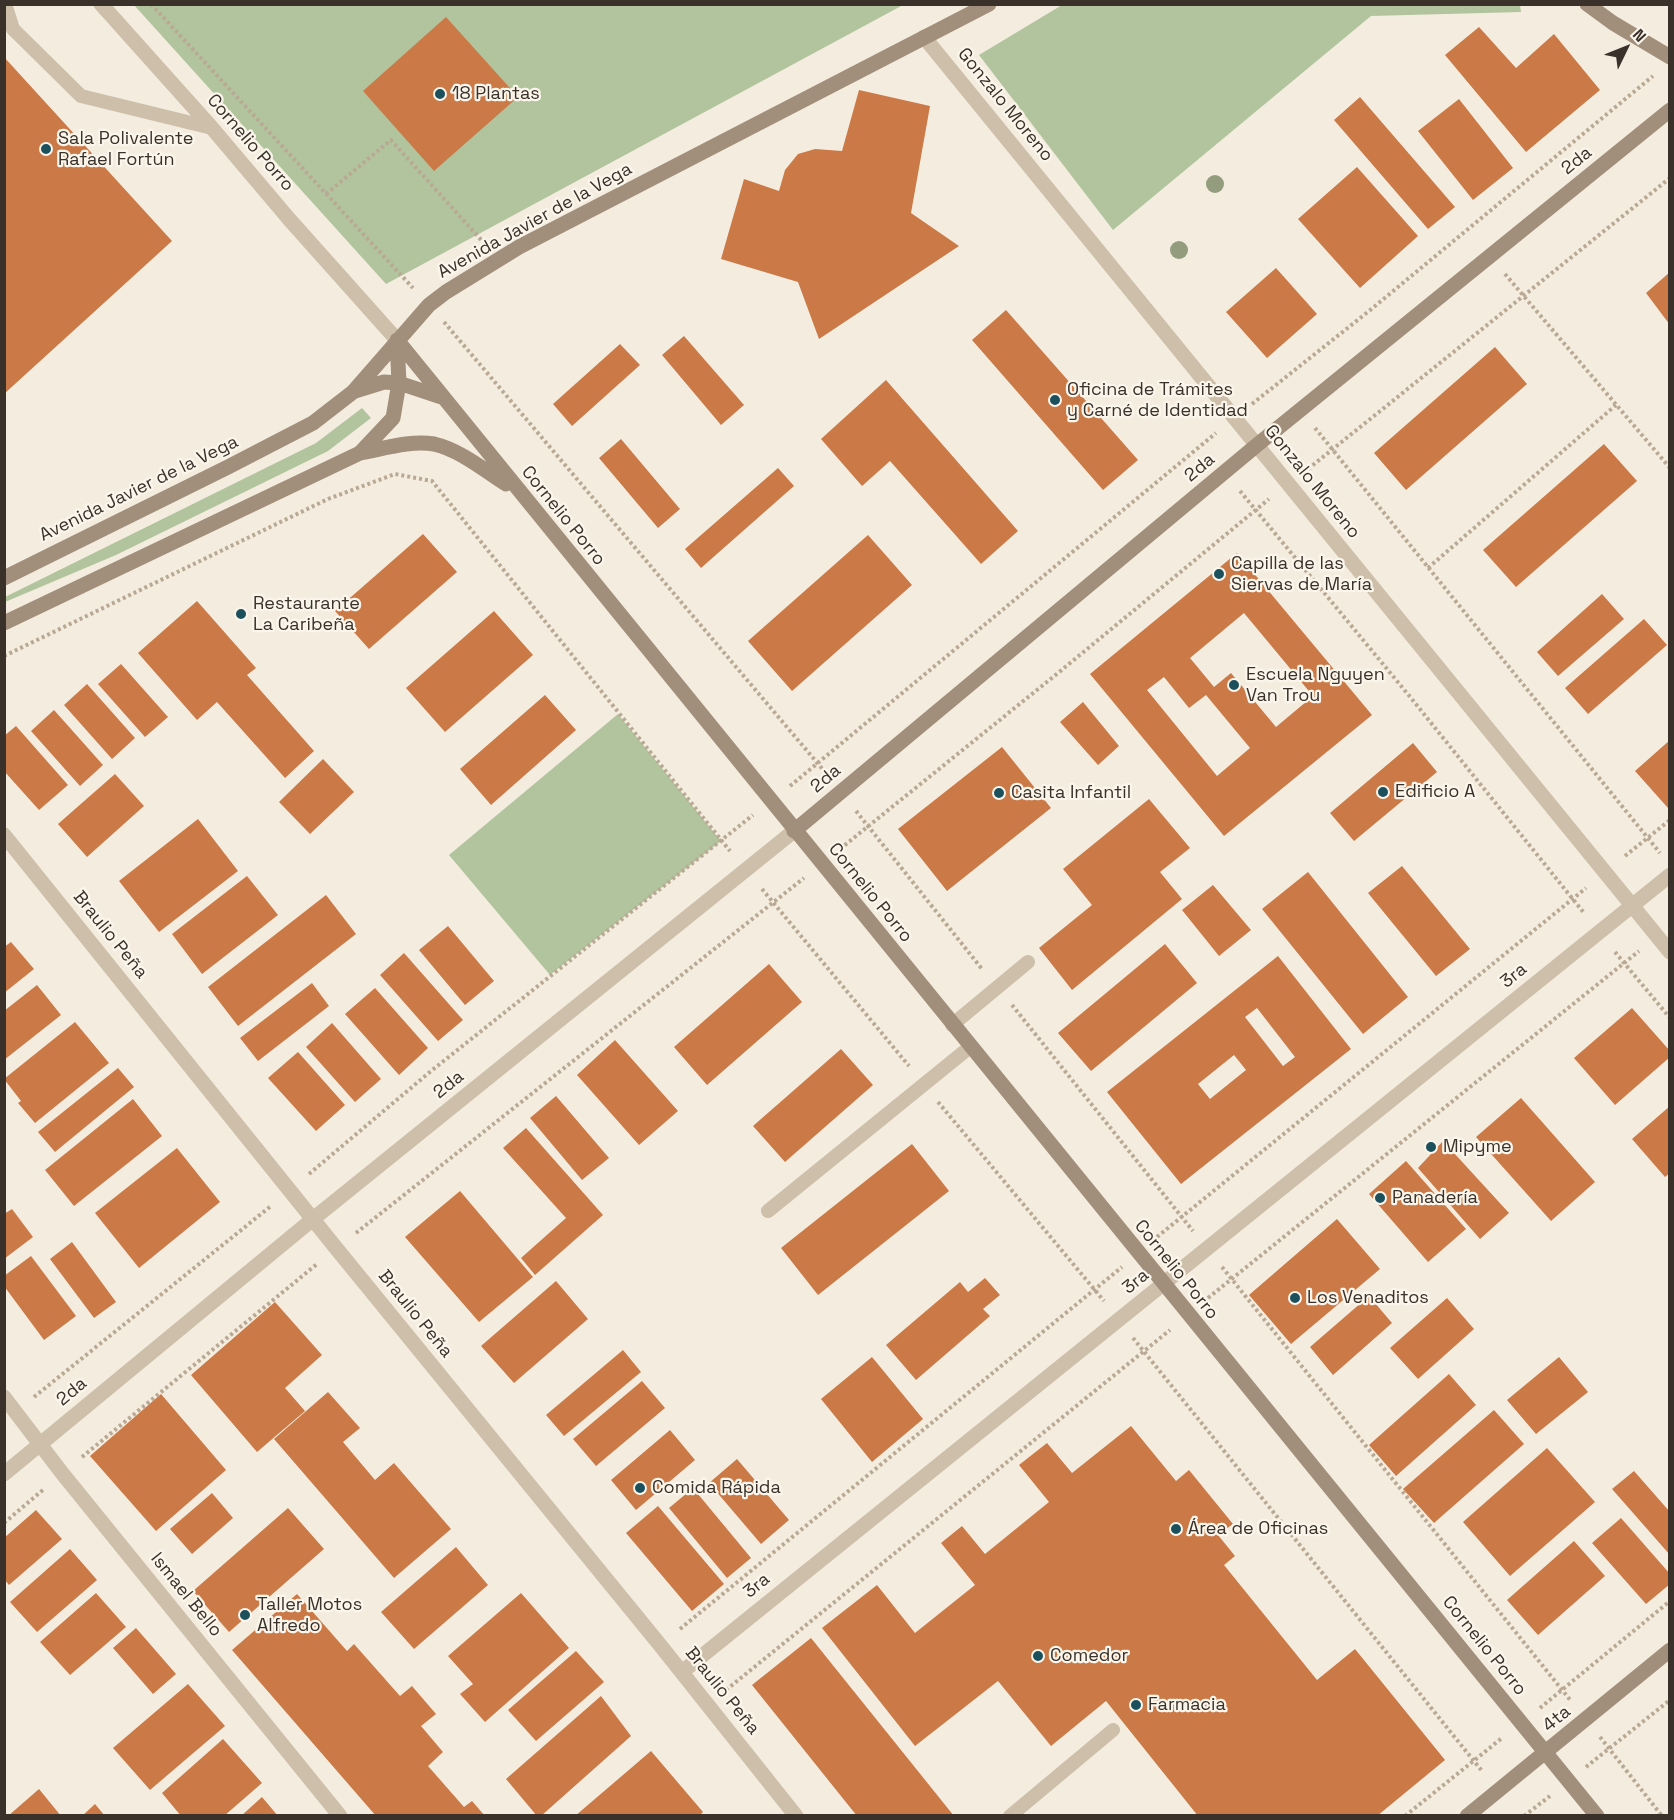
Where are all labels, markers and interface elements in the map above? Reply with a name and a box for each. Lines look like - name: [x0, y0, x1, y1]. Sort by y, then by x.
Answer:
- north arrow: [1596, 18, 1656, 78]
- text: N: [1628, 24, 1651, 46]
- street label: Gonzalo Moreno: [953, 44, 1057, 166]
- place label: 18 Plantas: [452, 83, 540, 105]
- marker: 18 Plantas: [433, 87, 447, 101]
- street label: Cornelio Porro: [202, 90, 298, 196]
- place label: Sala Polivalente Rafael Fortún: [58, 128, 193, 170]
- marker: Sala Polivalente Rafael Fortún: [39, 142, 53, 156]
- street label: 2da: [1557, 142, 1597, 180]
- street label: Avenida Javier de la Vega: [434, 159, 636, 283]
- place label: Oficina de Trámites y Carné de Identidad: [1067, 379, 1248, 422]
- marker: Oficina de Trámites y Carné de Identidad: [1048, 393, 1062, 407]
- street label: Gonzalo Moreno: [1260, 421, 1364, 543]
- street label: Avenida Javier de la Vega: [36, 431, 242, 547]
- street label: 2da: [1180, 449, 1220, 487]
- street label: Cornelio Porro: [516, 462, 610, 570]
- place label: Capilla de las Siervas de María: [1231, 553, 1372, 596]
- marker: Capilla de las Siervas de María: [1212, 567, 1226, 581]
- place label: Restaurante La Caribeña: [253, 593, 360, 636]
- marker: Restaurante La Caribeña: [234, 607, 248, 621]
- place label: Escuela Nguyen Van Trou: [1246, 664, 1385, 706]
- marker: Escuela Nguyen Van Trou: [1227, 678, 1241, 692]
- street label: 2da: [806, 760, 846, 798]
- place label: Edificio A: [1395, 781, 1475, 803]
- place label: Casita Infantil: [1011, 782, 1131, 804]
- marker: Edificio A: [1376, 785, 1390, 799]
- marker: Casita Infantil: [992, 786, 1006, 800]
- street label: Cornelio Porro: [823, 839, 917, 947]
- street label: Braulio Peña: [68, 887, 152, 983]
- street label: 3ra: [1496, 959, 1532, 993]
- street label: 2da: [429, 1066, 469, 1104]
- place label: Mipyme: [1443, 1136, 1512, 1158]
- marker: Mipyme: [1424, 1140, 1438, 1154]
- place label: Panadería: [1392, 1187, 1478, 1209]
- marker: Panadería: [1373, 1191, 1387, 1205]
- street label: Cornelio Porro: [1129, 1216, 1223, 1324]
- street label: 3ra: [1118, 1265, 1154, 1299]
- street label: Braulio Peña: [373, 1266, 457, 1362]
- place label: Los Venaditos: [1307, 1287, 1429, 1309]
- marker: Los Venaditos: [1288, 1291, 1302, 1305]
- street label: 2da: [52, 1373, 92, 1411]
- place label: Comida Rápida: [652, 1477, 781, 1499]
- marker: Comida Rápida: [633, 1481, 647, 1495]
- place label: Área de Oficinas: [1188, 1518, 1328, 1540]
- marker: Área de Oficinas: [1169, 1522, 1183, 1536]
- street label: Ismael Bello: [146, 1549, 226, 1641]
- street label: 3ra: [739, 1569, 775, 1603]
- street label: Cornelio Porro: [1437, 1592, 1531, 1700]
- place label: Taller Motos Alfredo: [257, 1594, 362, 1636]
- marker: Taller Motos Alfredo: [238, 1608, 252, 1622]
- street label: Braulio Peña: [680, 1643, 764, 1739]
- place label: Comedor: [1050, 1645, 1128, 1667]
- marker: Comedor: [1031, 1649, 1045, 1663]
- place label: Farmacia: [1148, 1694, 1226, 1716]
- marker: Farmacia: [1129, 1698, 1143, 1712]
- street label: 4ta: [1539, 1701, 1575, 1737]

